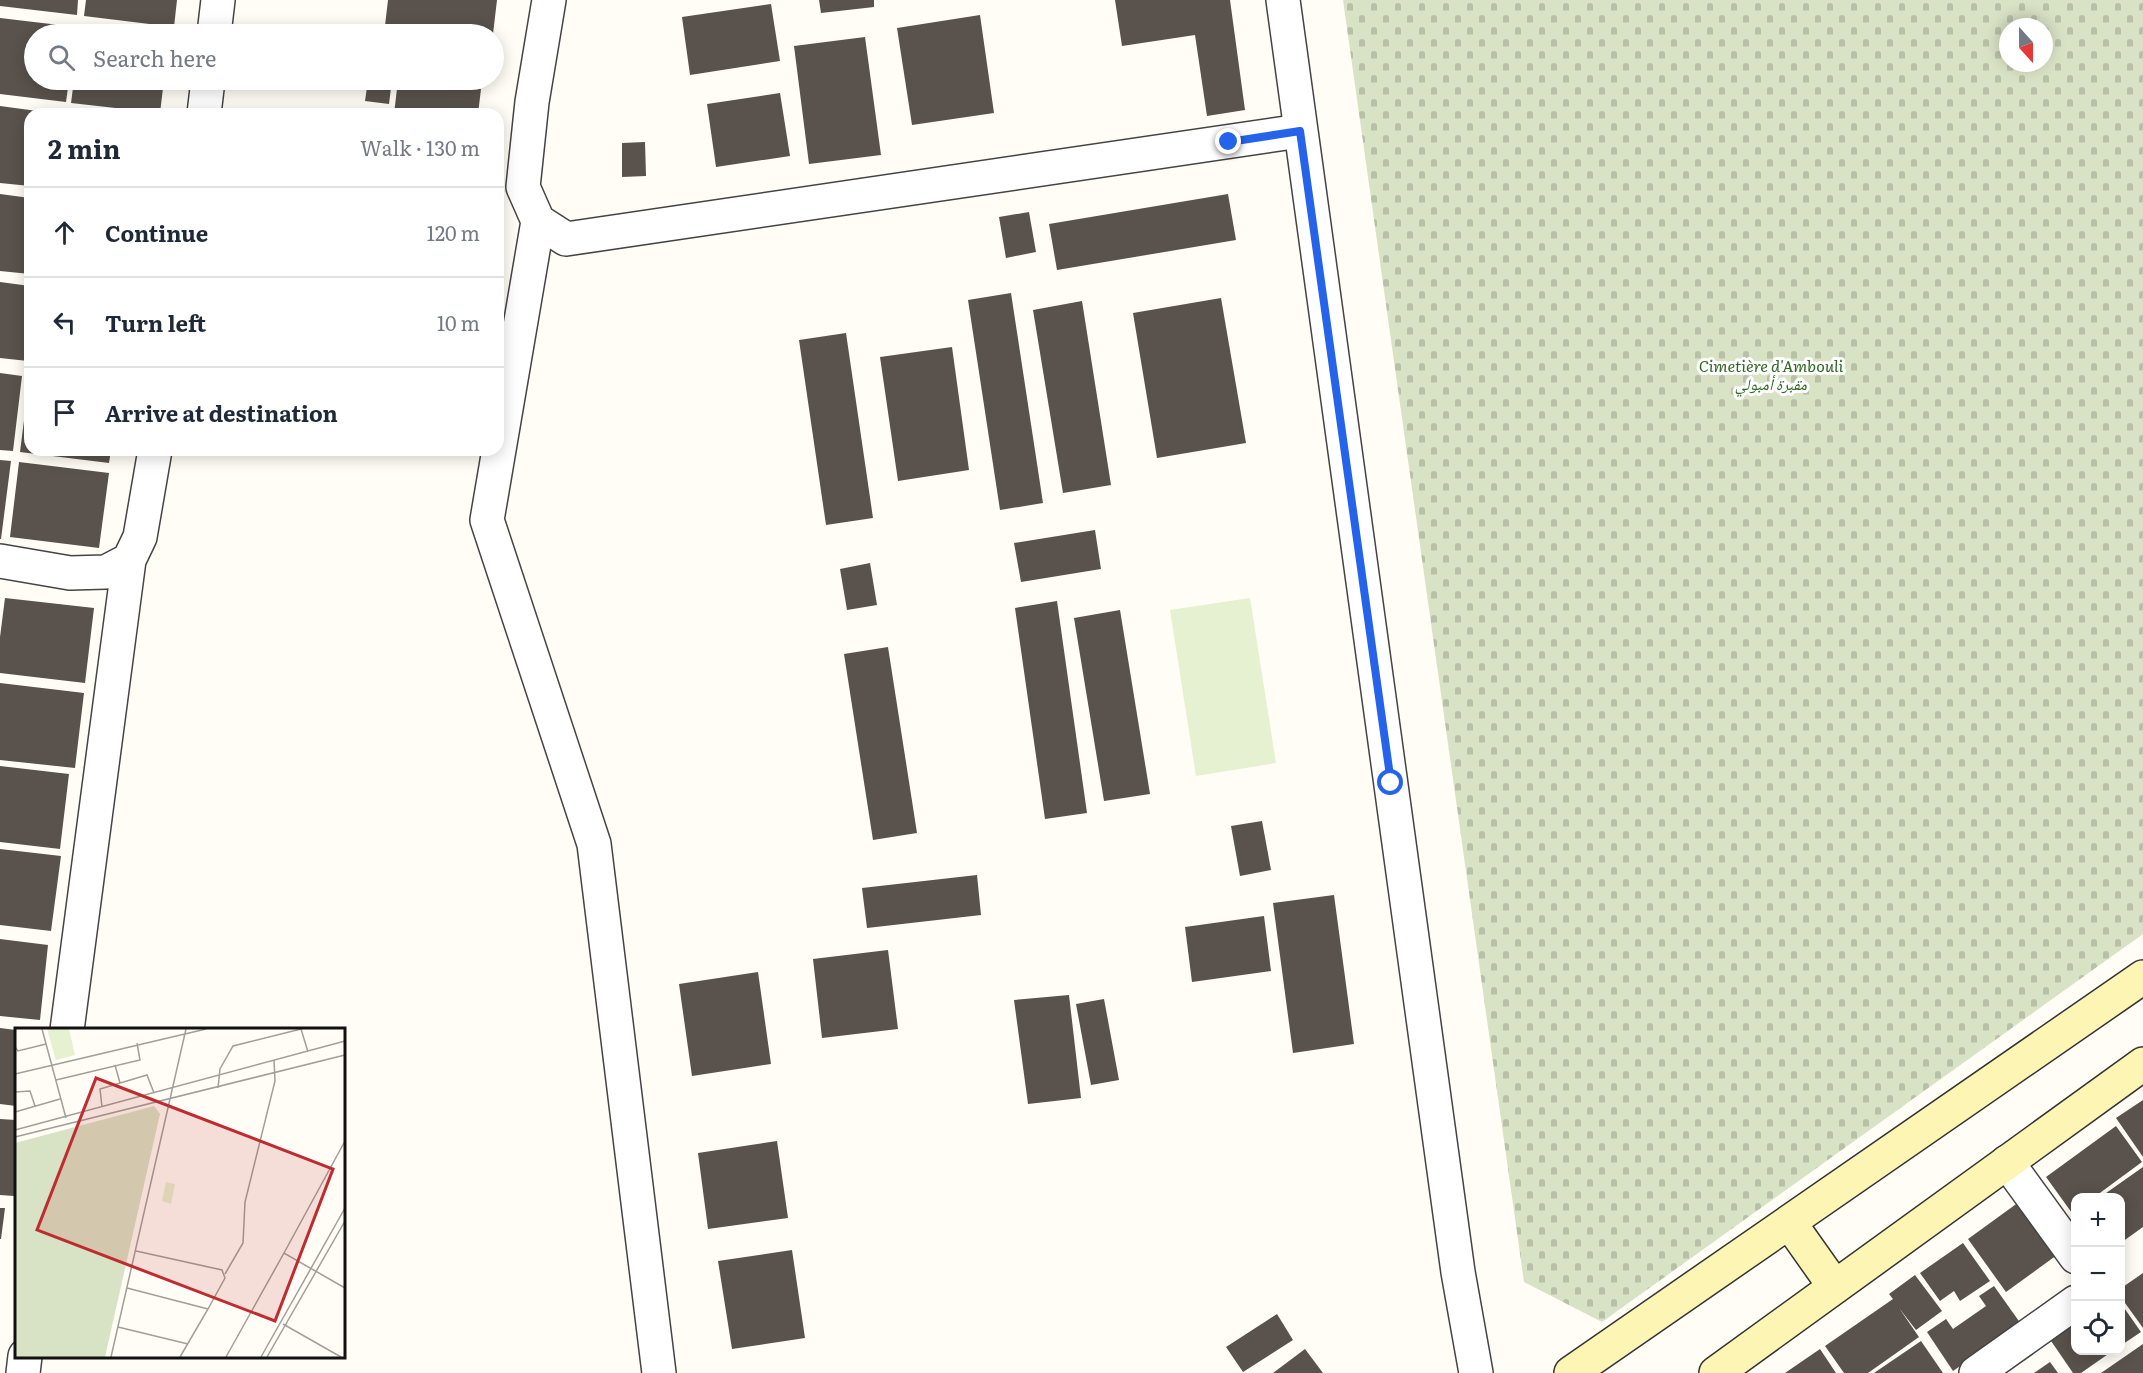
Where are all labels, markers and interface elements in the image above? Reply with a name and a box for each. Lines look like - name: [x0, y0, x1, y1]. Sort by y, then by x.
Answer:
- north arrow: [1999, 18, 2053, 72]
- search box: [24, 24, 504, 90]
- icon: search: [45, 41, 78, 74]
- text: Search here: [93, 41, 216, 74]
- text: 2 min: [48, 128, 121, 167]
- route end: [1215, 128, 1241, 154]
- text: Walk · 130 m: [360, 132, 480, 162]
- icon: ahead: [48, 216, 81, 249]
- text: Continue: [105, 216, 208, 249]
- text: 120 m: [427, 217, 480, 247]
- icon: left: [48, 306, 81, 339]
- text: Turn left: [105, 306, 206, 339]
- text: 10 m: [437, 307, 480, 337]
- park label: Cimetière d'Ambouli مقبرة أمبولي: [1699, 353, 1843, 397]
- icon: arrive: [48, 396, 81, 429]
- text: Arrive at destination: [105, 396, 338, 429]
- route start: [1377, 769, 1403, 795]
- inset map: [15, 1028, 345, 1358]
- map controls: [2071, 1193, 2125, 1355]
- button: +: [2071, 1193, 2125, 1247]
- button: −: [2071, 1247, 2125, 1301]
- button: locate: [2071, 1301, 2125, 1355]

